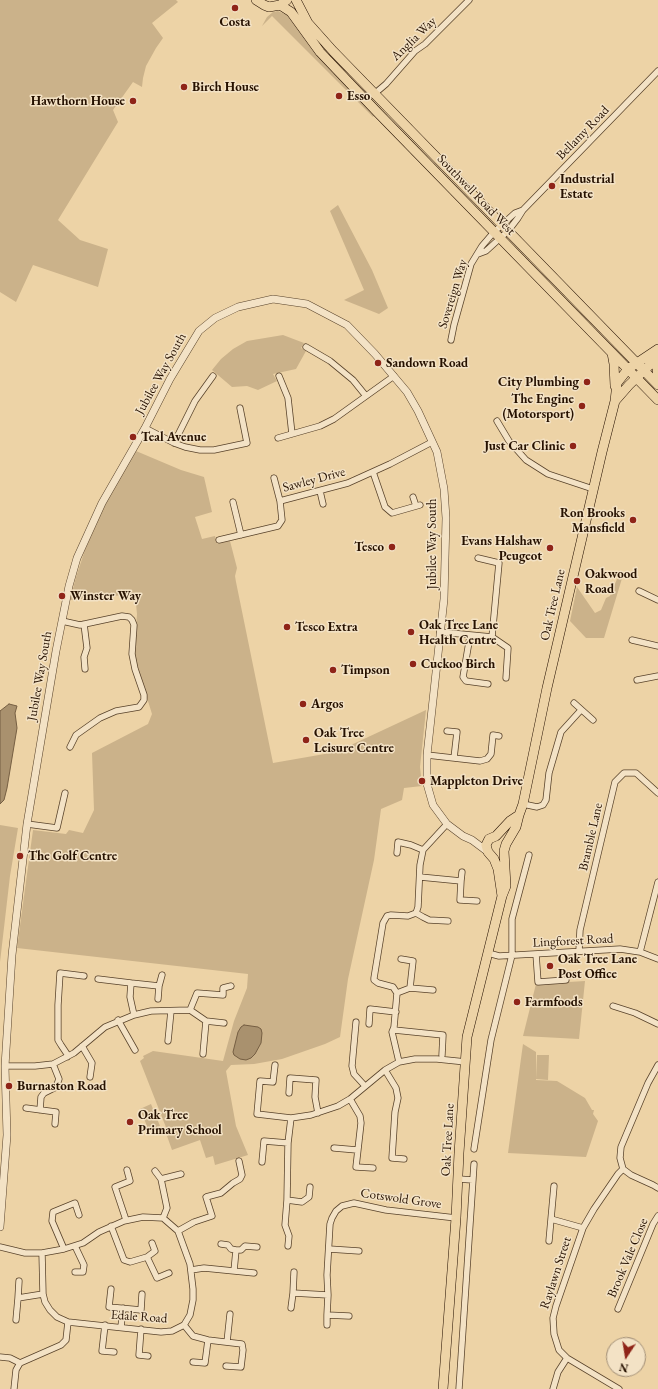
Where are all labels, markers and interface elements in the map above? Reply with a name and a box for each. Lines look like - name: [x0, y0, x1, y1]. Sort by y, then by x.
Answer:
- marker: Costa: [230, 3, 240, 13]
- place label: Costa: [219, 14, 251, 30]
- street label: Anglia Way: [388, 14, 440, 64]
- place label: Birch House: [192, 79, 259, 95]
- marker: Birch House: [179, 82, 189, 92]
- place label: Esso: [347, 88, 370, 104]
- marker: Esso: [334, 91, 344, 101]
- place label: Hawthorn House: [31, 93, 125, 109]
- marker: Hawthorn House: [128, 96, 138, 106]
- street label: Bellamy Road: [553, 103, 613, 163]
- street label: Southwell Road West: [434, 151, 518, 239]
- place label: Industrial Estate: [560, 171, 615, 202]
- marker: Industrial Estate: [547, 181, 557, 191]
- street label: Sovereign Way: [435, 257, 471, 331]
- street label: Jubilee Way South: [132, 330, 190, 418]
- place label: Sandown Road: [386, 355, 468, 371]
- marker: Sandown Road: [373, 358, 383, 368]
- place label: City Plumbing: [498, 374, 579, 390]
- marker: City Plumbing: [582, 377, 592, 387]
- place label: The Engine (Motorsport): [503, 391, 574, 422]
- marker: The Engine (Motorsport): [577, 401, 587, 411]
- place label: Teal Avenue: [141, 429, 206, 445]
- marker: Teal Avenue: [128, 432, 138, 442]
- place label: Just Car Clinic: [484, 438, 565, 454]
- marker: Just Car Clinic: [568, 441, 578, 451]
- street label: Sawley Drive: [281, 464, 347, 496]
- street label: Jubilee Way South: [424, 499, 440, 589]
- place label: Ron Brooks Mansfield: [560, 505, 625, 536]
- marker: Ron Brooks Mansfield: [628, 515, 638, 525]
- place label: Evans Halshaw Peugeot: [461, 533, 542, 564]
- place label: Tesco: [354, 539, 384, 555]
- marker: Tesco: [387, 542, 397, 552]
- marker: Evans Halshaw Peugeot: [545, 543, 555, 553]
- place label: Oakwood Road: [585, 566, 637, 597]
- street label: Oak Tree Lane: [537, 568, 569, 642]
- marker: Oakwood Road: [572, 576, 582, 586]
- place label: Winster Way: [70, 588, 141, 604]
- marker: Winster Way: [57, 591, 67, 601]
- place label: Oak Tree Lane Health Centre: [419, 617, 498, 648]
- place label: Tesco Extra: [295, 619, 358, 635]
- marker: Tesco Extra: [282, 622, 292, 632]
- marker: Oak Tree Lane Health Centre: [406, 627, 416, 637]
- street label: Jubilee Way South: [24, 630, 56, 722]
- place label: Cuckoo Birch: [421, 656, 495, 672]
- marker: Cuckoo Birch: [408, 659, 418, 669]
- place label: Timpson: [341, 662, 390, 678]
- marker: Timpson: [328, 665, 338, 675]
- place label: Argos: [311, 696, 343, 712]
- marker: Argos: [298, 699, 308, 709]
- place label: Oak Tree Leisure Centre: [314, 725, 394, 756]
- marker: Oak Tree Leisure Centre: [301, 735, 311, 745]
- place label: Mappleton Drive: [430, 773, 523, 789]
- marker: Mappleton Drive: [417, 776, 427, 786]
- street label: Bramble Lane: [576, 801, 606, 873]
- place label: The Golf Centre: [28, 848, 117, 864]
- marker: The Golf Centre: [15, 851, 25, 861]
- street label: Lingforest Road: [532, 931, 614, 951]
- place label: Oak Tree Lane Post Office: [558, 951, 637, 982]
- marker: Oak Tree Lane Post Office: [545, 961, 555, 971]
- place label: Farmfoods: [525, 994, 583, 1010]
- marker: Farmfoods: [512, 997, 522, 1007]
- place label: Burnaston Road: [17, 1078, 107, 1094]
- marker: Burnaston Road: [4, 1081, 14, 1091]
- street label: Oak Tree Lane: [438, 1103, 458, 1177]
- place label: Oak Tree Primary School: [138, 1107, 222, 1138]
- marker: Oak Tree Primary School: [125, 1117, 135, 1127]
- street label: Cotswold Grove: [360, 1186, 442, 1212]
- street label: Brook Vale Close: [604, 1216, 652, 1300]
- street label: Raylawn Street: [537, 1235, 575, 1311]
- street label: Edale Road: [110, 1307, 168, 1327]
- north arrow: [606, 1337, 646, 1377]
- text: N: [618, 1360, 630, 1376]

